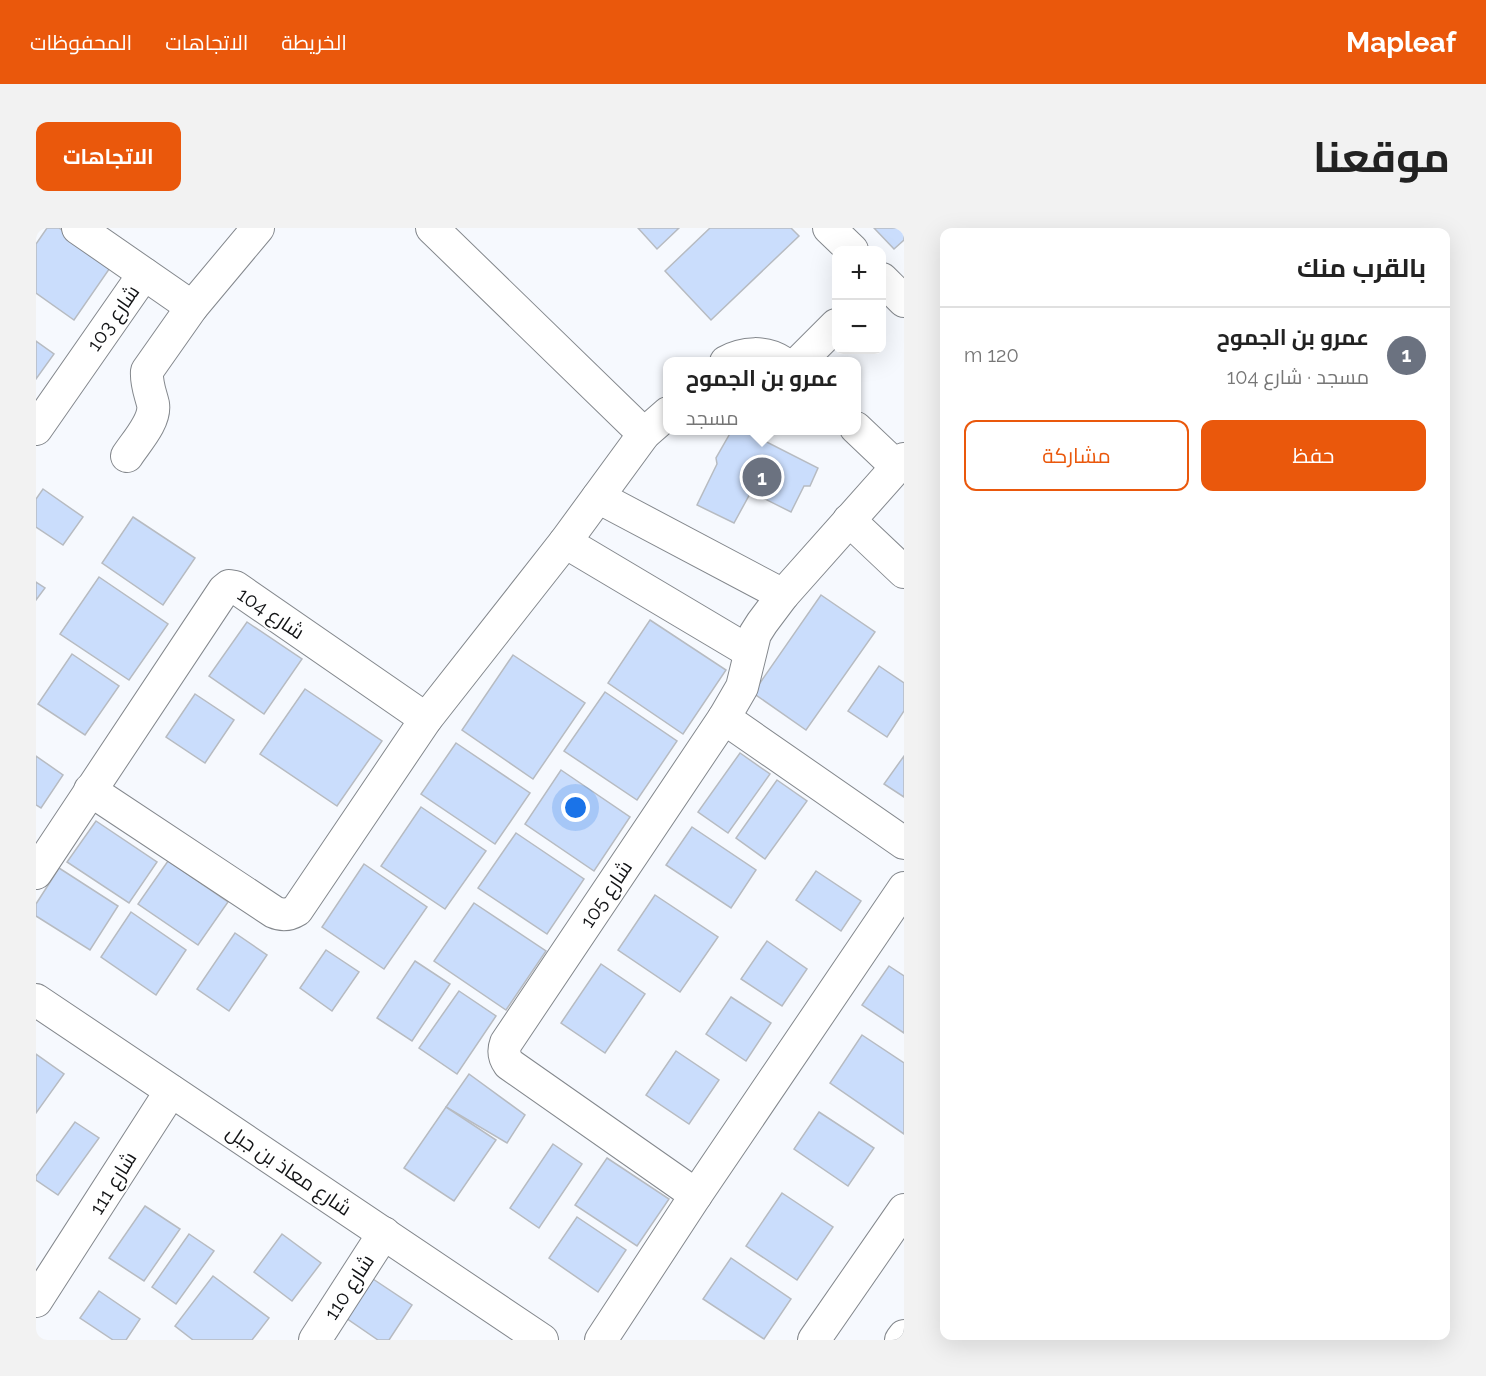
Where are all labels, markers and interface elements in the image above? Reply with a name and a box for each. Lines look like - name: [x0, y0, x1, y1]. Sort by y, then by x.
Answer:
- text: Mapleaf: [1346, 26, 1456, 59]
- text: المحفوظات: [30, 30, 132, 55]
- text: الاتجاهات: [165, 30, 248, 55]
- text: الخريطة: [281, 30, 347, 55]
- button: الاتجاهات: [36, 122, 181, 191]
- text: موقعنا: [1313, 133, 1450, 182]
- map controls: [832, 246, 886, 354]
- button: +: [832, 246, 886, 300]
- text: بالقرب منك: [1297, 253, 1426, 283]
- street label: شارع 103: [82, 280, 146, 357]
- button: −: [832, 300, 886, 354]
- text: عمرو بن الجموح: [1217, 324, 1369, 350]
- text: 120 m: [964, 343, 1019, 367]
- text: 1: [1402, 343, 1411, 367]
- popup: [663, 357, 861, 435]
- text: عمرو بن الجموح: [686, 365, 838, 391]
- text: مسجد · شارع 104: [1227, 365, 1369, 389]
- text: مسجد: [686, 406, 739, 430]
- button: مشاركة: [964, 420, 1189, 491]
- button: حفظ: [1201, 420, 1426, 491]
- pin: 1: [742, 454, 782, 500]
- street label: شارع 104: [232, 582, 309, 646]
- your location: [561, 793, 590, 822]
- street label: شارع 105: [575, 856, 639, 933]
- street label: شارع معاذ بن جبل: [221, 1119, 356, 1222]
- street label: شارع 111: [84, 1147, 143, 1220]
- street label: شارع 110: [319, 1250, 381, 1325]

